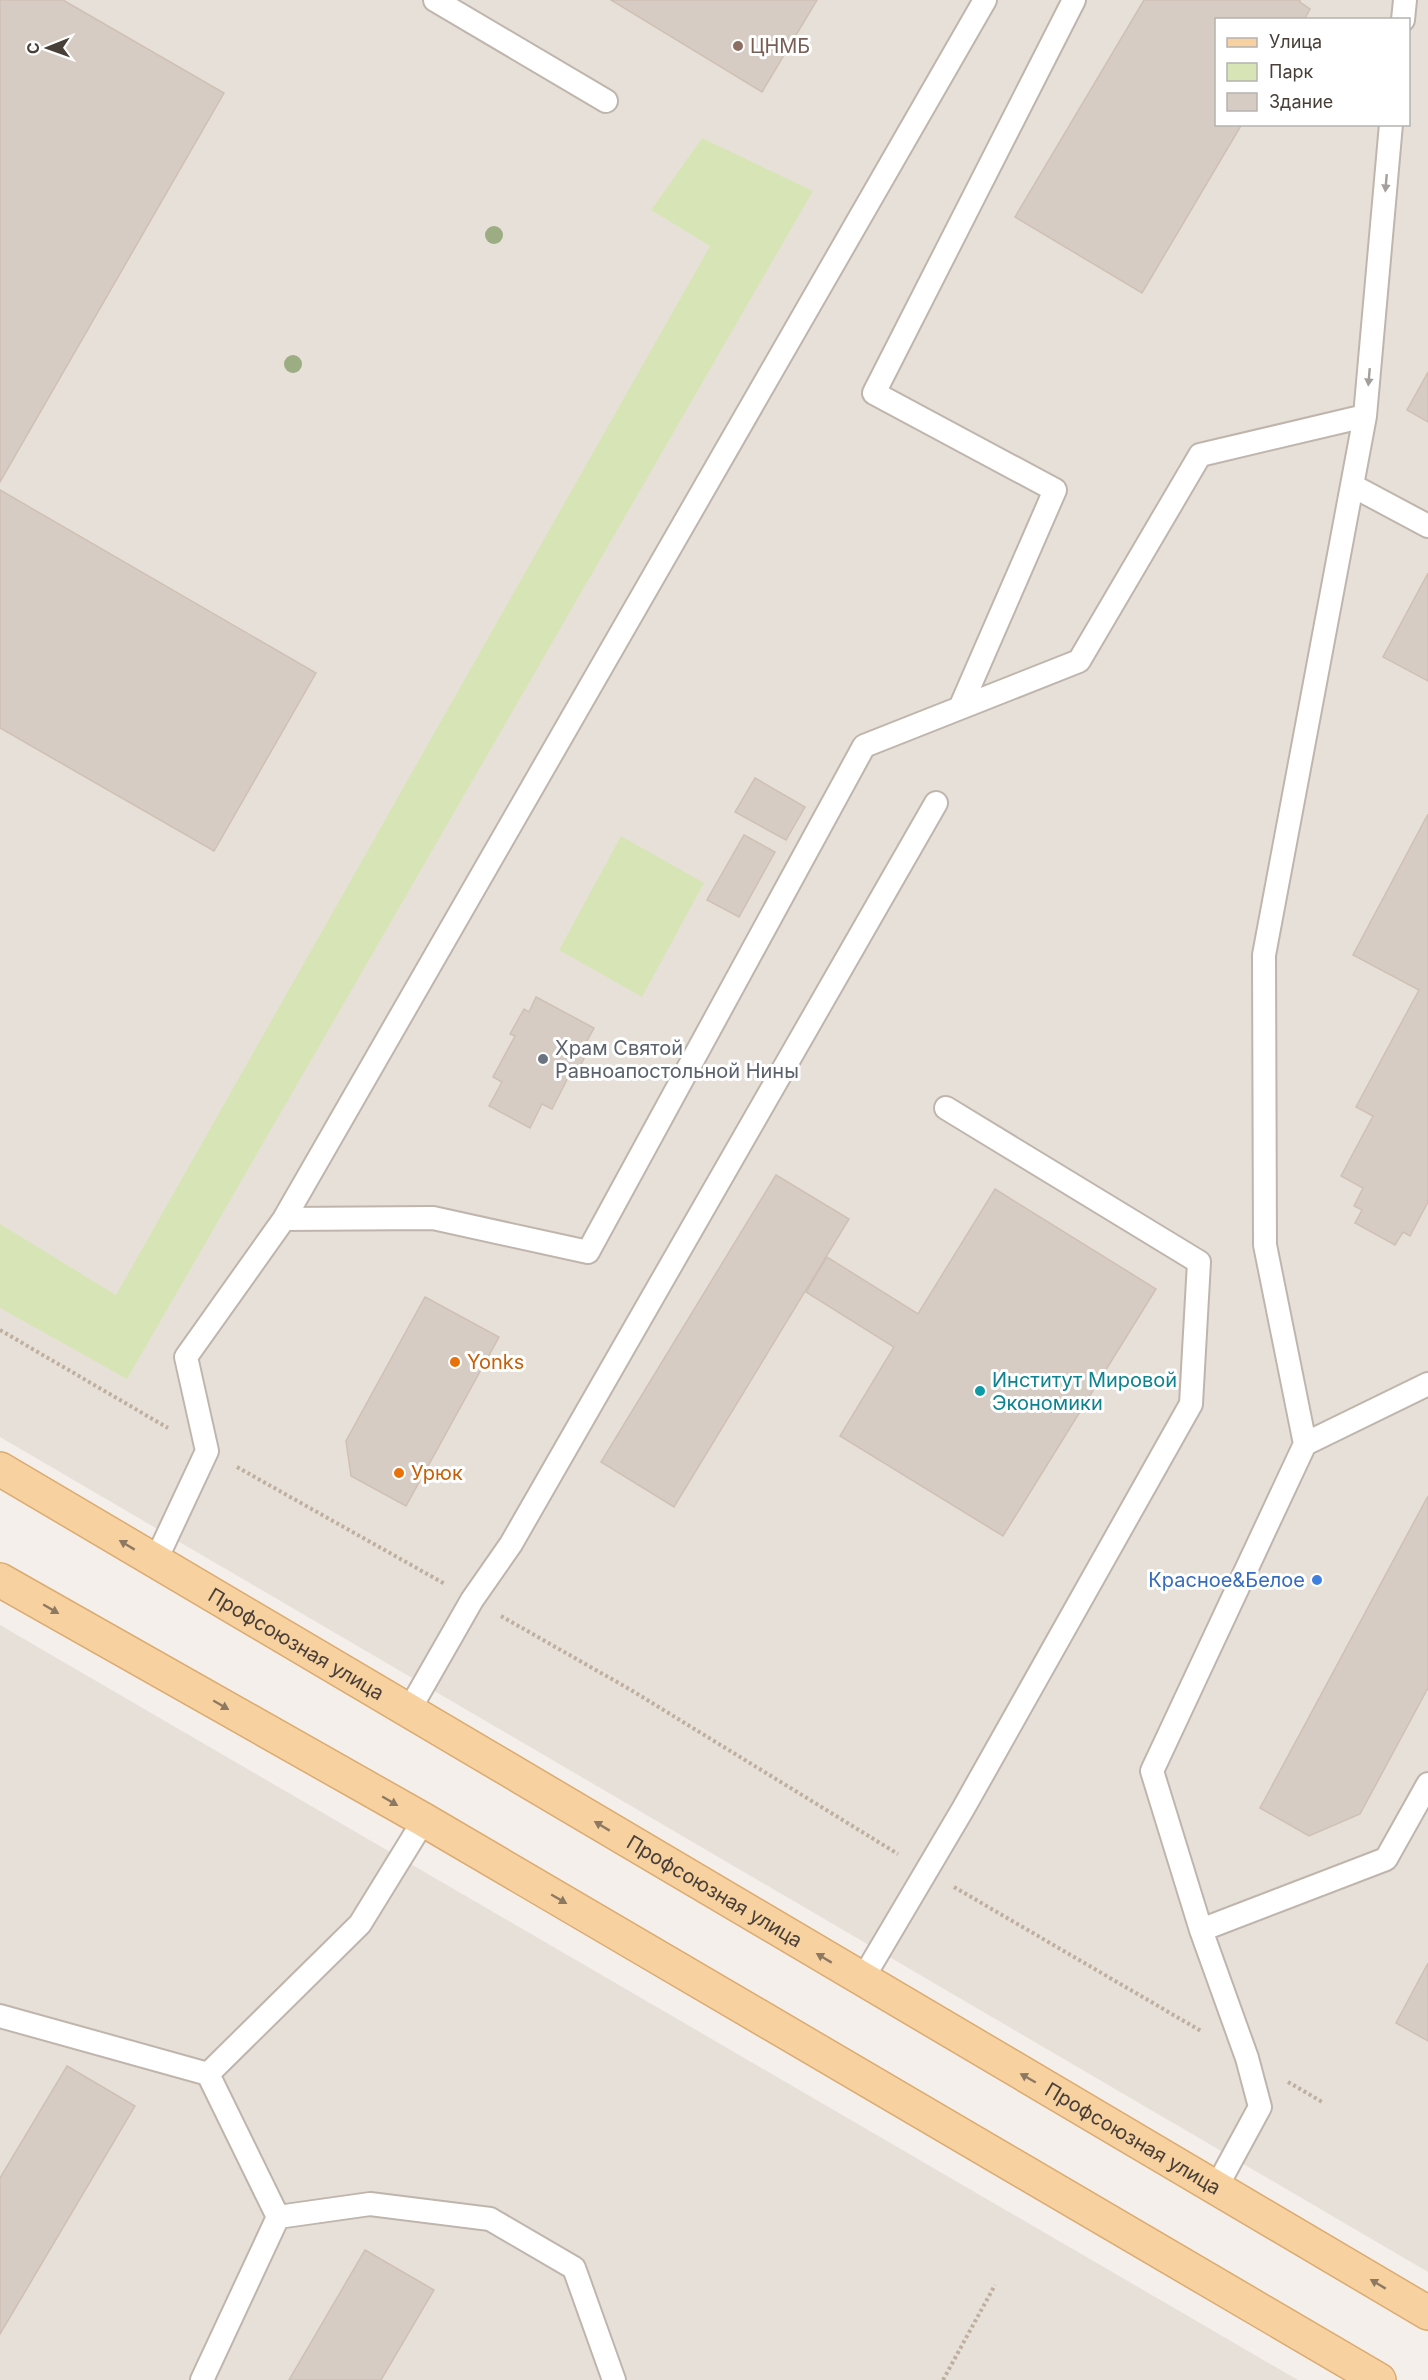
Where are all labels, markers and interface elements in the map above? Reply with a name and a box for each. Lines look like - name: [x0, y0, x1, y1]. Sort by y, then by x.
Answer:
- north arrow: [18, 18, 78, 78]
- legend: [1215, 18, 1410, 126]
- text: Улица: [1269, 31, 1322, 52]
- place label: ЦНМБ: [750, 34, 810, 58]
- marker: ЦНМБ: [731, 39, 745, 53]
- text: С: [23, 42, 43, 54]
- text: Парк: [1269, 61, 1314, 82]
- text: Здание: [1269, 91, 1333, 112]
- one-way arrow: [1381, 173, 1391, 192]
- one-way arrow: [1364, 368, 1374, 387]
- place label: Храм Святой Равноапостольной Нины: [555, 1036, 799, 1083]
- marker: Храм Святой Равноапостольной Нины: [536, 1052, 550, 1066]
- place label: Yonks: [467, 1350, 524, 1374]
- marker: Yonks: [448, 1355, 462, 1369]
- place label: Институт Мировой Экономики: [992, 1368, 1177, 1415]
- marker: Институт Мировой Экономики: [973, 1384, 987, 1398]
- place label: Урюк: [411, 1461, 463, 1485]
- marker: Урюк: [392, 1466, 406, 1480]
- one-way arrow: [118, 1540, 135, 1550]
- place label: Красное&Белое: [1148, 1568, 1305, 1592]
- marker: Красное&Белое: [1310, 1573, 1324, 1587]
- street label: Профсоюзная улица: [204, 1583, 388, 1705]
- one-way arrow: [43, 1604, 60, 1614]
- one-way arrow: [212, 1700, 229, 1710]
- one-way arrow: [382, 1796, 399, 1806]
- one-way arrow: [594, 1821, 610, 1832]
- street label: Профсоюзная улица: [622, 1830, 807, 1952]
- one-way arrow: [551, 1894, 568, 1904]
- one-way arrow: [816, 1952, 832, 1963]
- one-way arrow: [1020, 2072, 1036, 2083]
- street label: Профсоюзная улица: [1041, 2077, 1225, 2200]
- one-way arrow: [1370, 2278, 1386, 2289]

